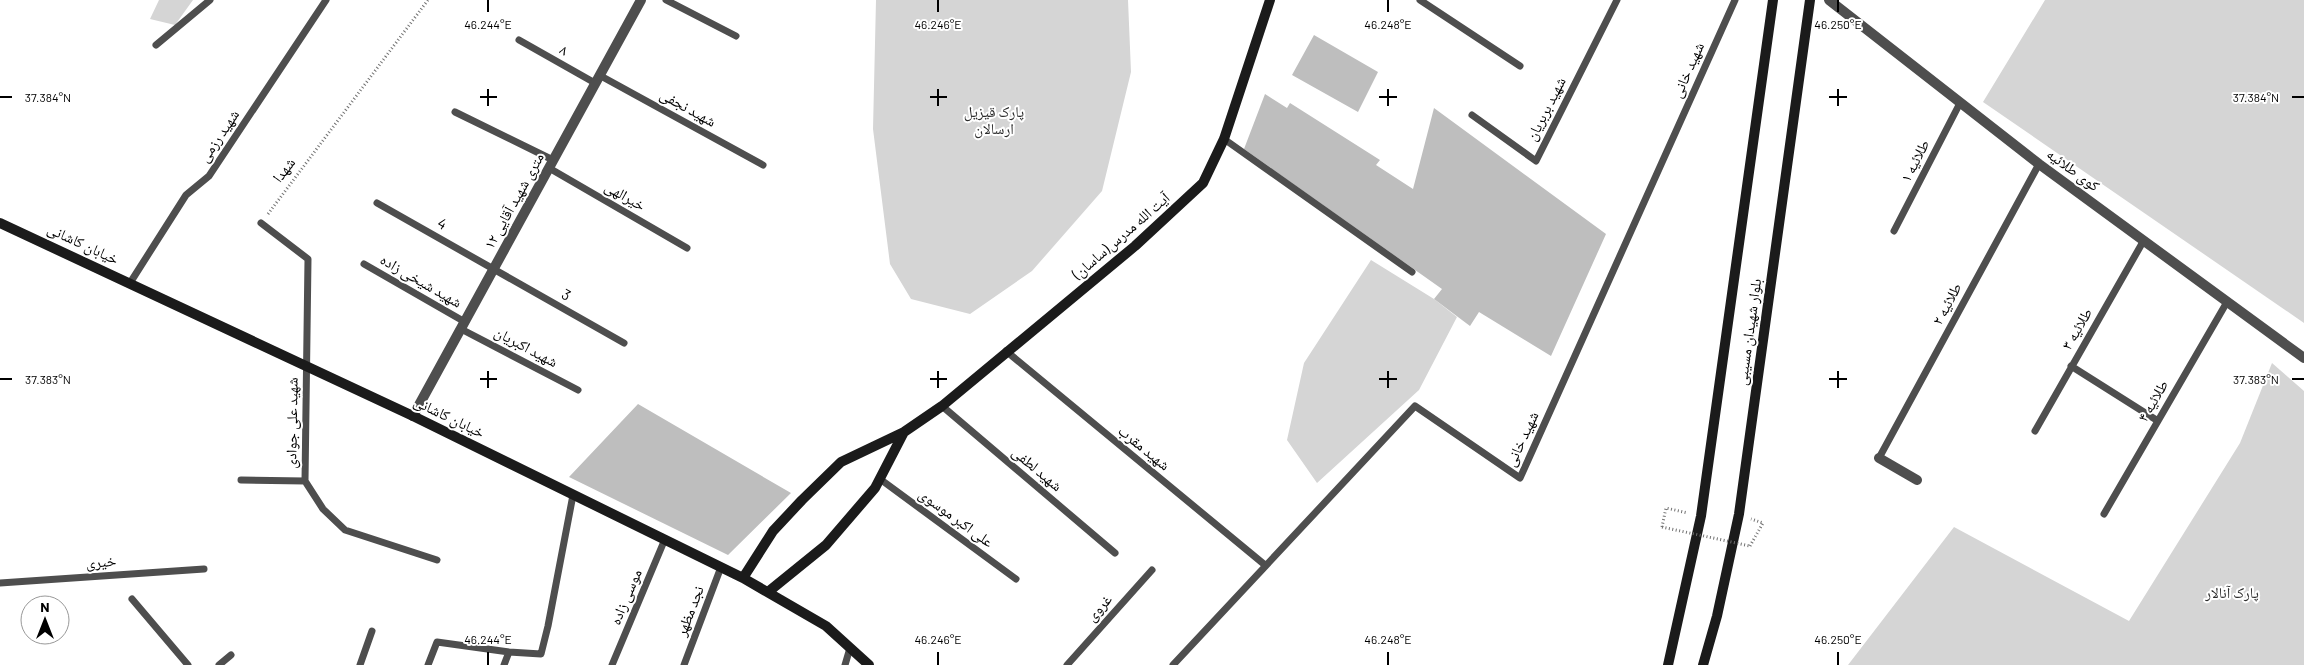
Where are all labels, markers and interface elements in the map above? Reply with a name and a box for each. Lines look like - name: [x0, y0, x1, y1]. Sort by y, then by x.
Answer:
- text: 46.244°E: [464, 17, 512, 31]
- text: 46.246°E: [914, 17, 962, 31]
- text: 46.248°E: [1364, 17, 1412, 31]
- text: 46.250°E: [1814, 17, 1862, 31]
- street label: شهید خانی: [1667, 39, 1709, 101]
- street label: ۸: [557, 40, 572, 59]
- street label: شهید بربریان: [1521, 74, 1571, 144]
- street label: شهید نجفی: [656, 84, 720, 132]
- text: 37.384°N: [25, 90, 71, 104]
- text: 37.384°N: [2233, 90, 2279, 104]
- park label: پارک قیزیل ارسالان: [964, 102, 1024, 139]
- street label: شهید رزمی: [194, 106, 244, 166]
- street label: طلائیه ۱: [1896, 136, 1933, 185]
- street label: کوی طلائیه: [2042, 144, 2104, 196]
- street label: ۱۲ متری شهید آقایی: [479, 149, 549, 253]
- street label: شهدا: [268, 153, 299, 186]
- street label: خیرالهی: [601, 176, 649, 216]
- street label: آیت الله مدرس(ساسان): [1067, 187, 1175, 285]
- street label: 4: [434, 213, 451, 233]
- street label: خیابان کاشانی: [44, 219, 122, 269]
- street label: شهید شیخی زاده: [376, 249, 466, 313]
- street label: بلوار شهیدان مسیبی: [1732, 277, 1766, 387]
- street label: طلائیه ۲: [1928, 279, 1965, 328]
- street label: 3: [559, 284, 574, 304]
- street label: طلائیه ۳: [2057, 304, 2095, 353]
- street label: شهید اکبریان: [491, 322, 561, 372]
- text: 37.383°N: [25, 372, 71, 386]
- text: 37.383°N: [2233, 372, 2279, 386]
- street label: طلائیه ۴: [2133, 376, 2171, 425]
- street label: شهید علی جوادی: [281, 377, 303, 469]
- street label: خیابان کاشانی: [410, 391, 488, 443]
- street label: شهید خانی: [1500, 408, 1544, 470]
- street label: شهید مقرب: [1114, 421, 1174, 474]
- street label: شهید لطفی: [1008, 442, 1066, 496]
- street label: علی اکبر موسوی: [915, 484, 998, 552]
- street label: خیری: [85, 551, 117, 573]
- street label: موسی زاده: [605, 566, 647, 628]
- street label: نجد مظهر: [671, 583, 708, 640]
- park label: پارک آنالار: [2204, 583, 2259, 602]
- street label: غروی: [1082, 590, 1117, 626]
- north arrow: [20, 595, 70, 645]
- text: N: [40, 598, 50, 615]
- text: 46.244°E: [464, 632, 512, 646]
- text: 46.246°E: [914, 632, 962, 646]
- text: 46.248°E: [1364, 632, 1412, 646]
- text: 46.250°E: [1814, 632, 1862, 646]

